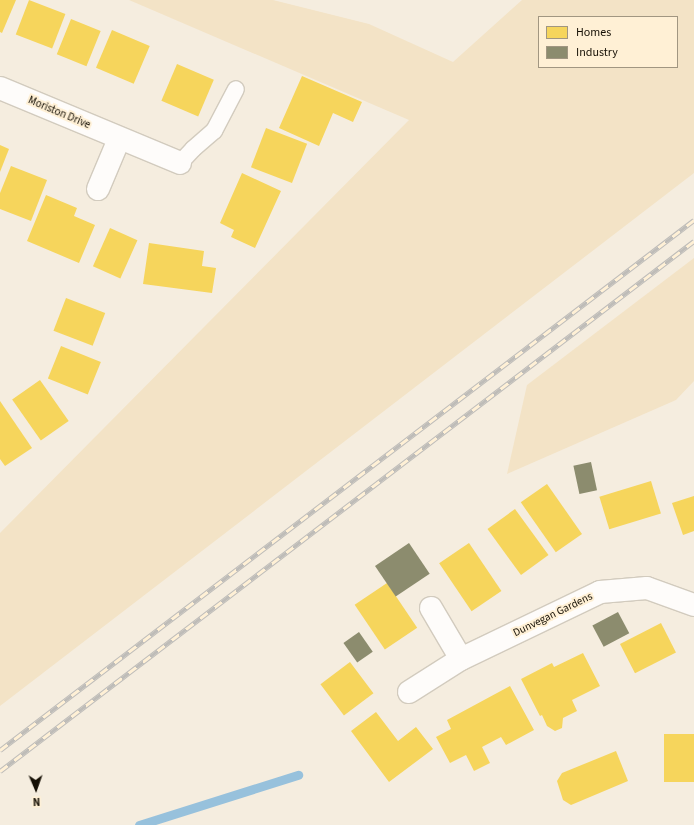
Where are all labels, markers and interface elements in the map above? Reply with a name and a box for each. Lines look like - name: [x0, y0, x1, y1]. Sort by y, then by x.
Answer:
- legend: [538, 16, 678, 68]
- text: Homes: [576, 24, 611, 41]
- text: Industry: [576, 44, 618, 61]
- street label: Moriston Drive: [26, 94, 92, 132]
- street label: Dunvegan Gardens: [511, 590, 595, 640]
- north arrow: [16, 769, 56, 809]
- text: N: [33, 794, 40, 809]

